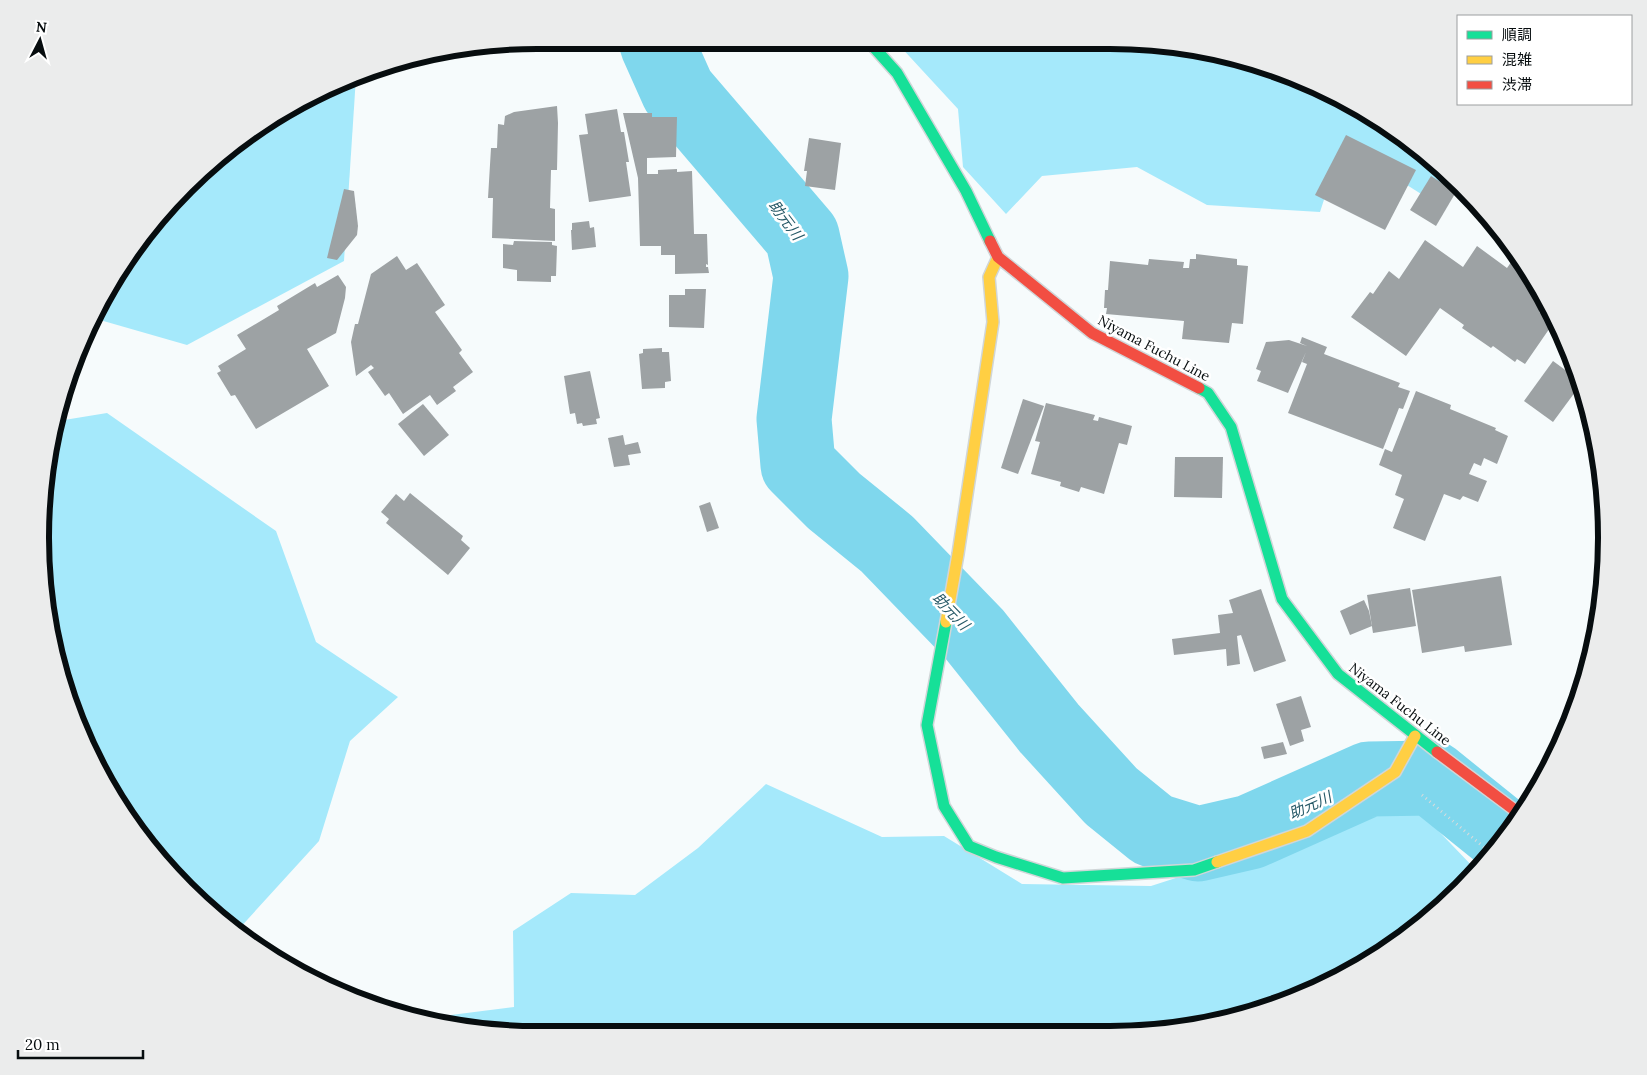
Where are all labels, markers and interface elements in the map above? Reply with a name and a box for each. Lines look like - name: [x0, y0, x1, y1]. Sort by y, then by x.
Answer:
- north arrow: [15, 15, 65, 65]
- legend: [1457, 15, 1632, 105]
- text: N: [35, 18, 48, 37]
- text: 順調: [1502, 25, 1532, 44]
- text: 混雑: [1502, 50, 1532, 69]
- text: 渋滞: [1502, 75, 1532, 94]
- water label: 助元川: [765, 196, 808, 245]
- street label: Niyama Fuchu Line: [1095, 311, 1214, 385]
- water label: 助元川: [929, 588, 975, 635]
- street label: Niyama Fuchu Line: [1345, 659, 1455, 750]
- water label: 助元川: [1286, 786, 1336, 823]
- scale bar: [18, 1028, 142, 1060]
- text: 20 m: [25, 1035, 60, 1054]

